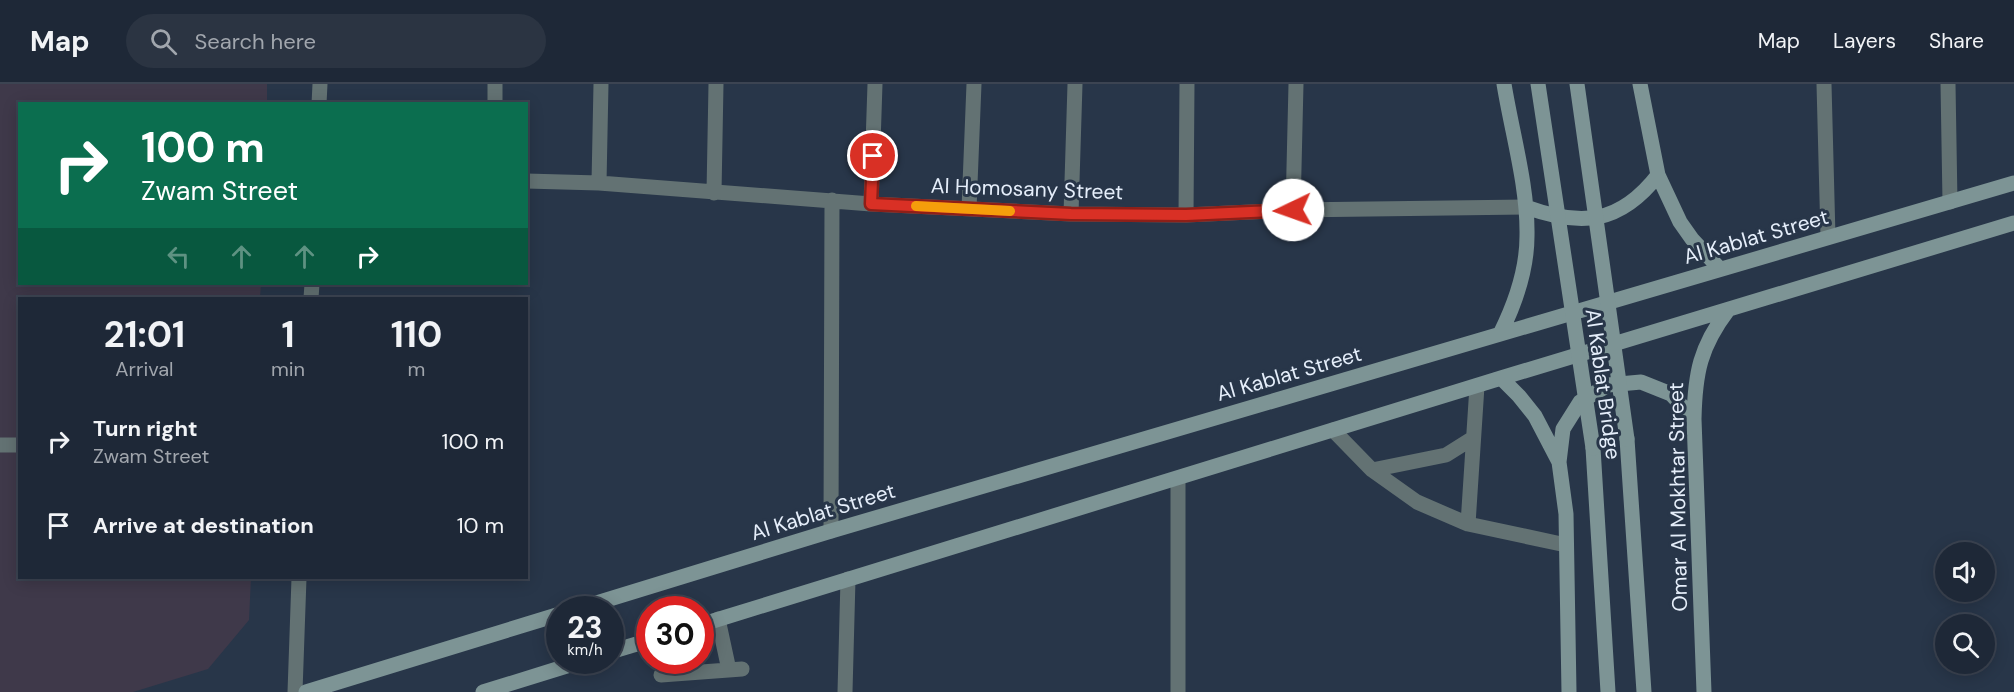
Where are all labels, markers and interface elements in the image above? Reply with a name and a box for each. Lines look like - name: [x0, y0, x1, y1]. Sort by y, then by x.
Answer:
- search box: [126, 14, 546, 68]
- text: Map: [30, 23, 90, 60]
- icon: search: [147, 25, 180, 58]
- text: Search here: [195, 27, 316, 56]
- text: Map: [1758, 27, 1800, 55]
- text: Layers: [1833, 27, 1896, 55]
- text: Share: [1929, 27, 1984, 55]
- text: 100 m: [141, 120, 265, 175]
- icon: right: [42, 126, 120, 204]
- pin: [847, 130, 898, 181]
- icon: arrive: [856, 139, 889, 172]
- street label: Al Homosany Street: [930, 172, 1124, 206]
- text: Zwam Street: [141, 173, 298, 208]
- position arrow: [1261, 178, 1325, 242]
- street label: Al Kablat Street: [1680, 203, 1832, 271]
- icon: left: [162, 240, 195, 273]
- icon: ahead: [225, 240, 258, 273]
- icon: ahead: [288, 240, 321, 273]
- icon: right: [351, 240, 384, 273]
- street label: Al Kablat Bridge: [1579, 307, 1627, 461]
- text: 21:01: [104, 311, 185, 358]
- text: 1: [281, 311, 294, 358]
- text: 110: [391, 311, 442, 358]
- street label: Al Kablat Street: [1213, 340, 1365, 408]
- text: Arrival: [115, 356, 174, 382]
- text: min: [271, 356, 305, 382]
- text: m: [408, 356, 425, 382]
- street label: Omar Al Mokhtar Street: [1662, 382, 1694, 612]
- text: Turn right: [93, 414, 198, 443]
- icon: right: [42, 425, 75, 458]
- text: 100 m: [442, 427, 504, 456]
- text: Zwam Street: [93, 443, 209, 469]
- street label: Al Kablat Street: [747, 477, 899, 547]
- icon: arrive: [42, 509, 75, 542]
- text: Arrive at destination: [93, 511, 314, 540]
- text: 10 m: [457, 511, 504, 540]
- map controls: [1935, 542, 1995, 674]
- button: sound: [1935, 542, 1995, 602]
- speed limit sign: 30: [636, 596, 714, 674]
- text: 23: [567, 608, 603, 647]
- button: search: [1935, 614, 1995, 674]
- text: km/h: [567, 640, 603, 660]

